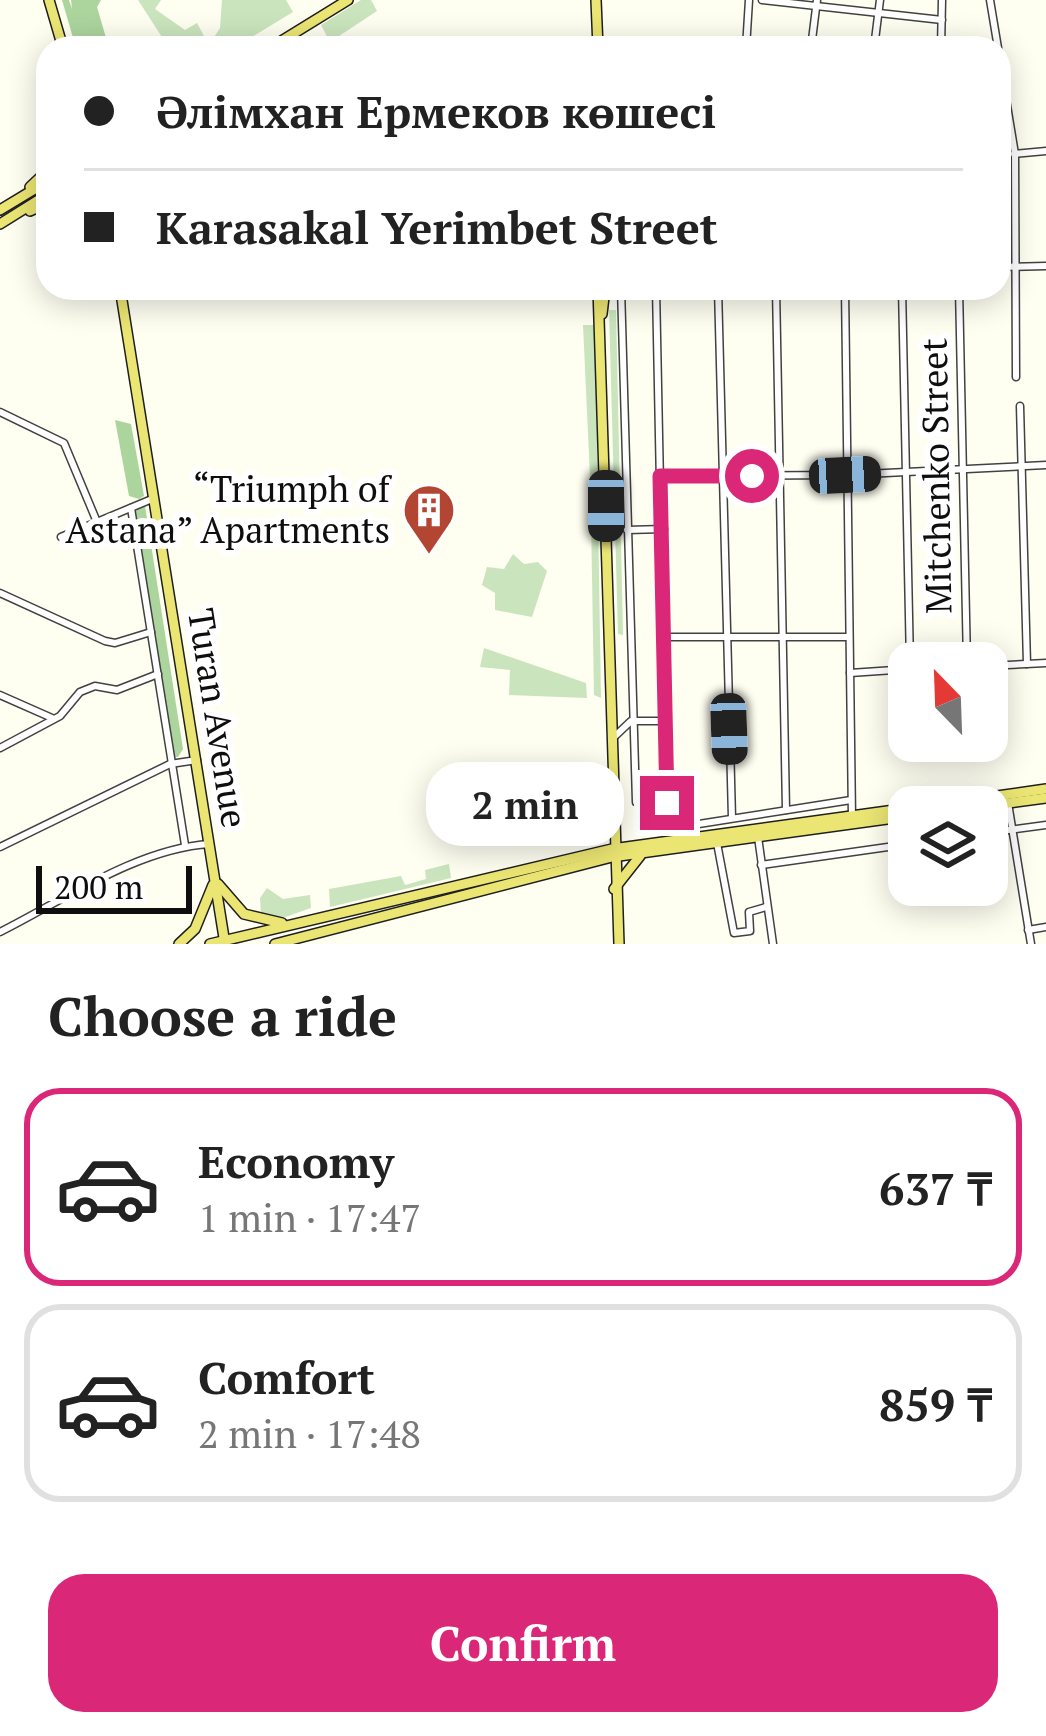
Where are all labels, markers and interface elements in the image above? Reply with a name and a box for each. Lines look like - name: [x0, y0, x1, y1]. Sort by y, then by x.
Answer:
- text: Әлімхан Ермеков көшесі: [156, 81, 716, 141]
- text: Karasakal Yerimbet Street: [156, 197, 718, 257]
- street label: Mitchenko Street: [910, 338, 961, 614]
- route start: [725, 449, 779, 503]
- car: [808, 455, 882, 495]
- place label: “Triumph of Astana” Apartments: [65, 465, 393, 553]
- car: [588, 470, 624, 542]
- building icon: “Triumph of Astana” Apartments: [401, 482, 457, 556]
- street label: Turan Avenue: [178, 605, 259, 831]
- north arrow: [888, 642, 1008, 762]
- map controls: [888, 642, 1008, 906]
- car: [710, 692, 748, 766]
- callout: 2 min: [427, 761, 625, 845]
- route end: [640, 776, 694, 830]
- text: 2 min: [472, 778, 578, 830]
- button: layers: [888, 786, 1008, 906]
- scale bar: [36, 860, 192, 913]
- text: 200 m: [54, 865, 143, 908]
- text: Choose a ride: [48, 980, 397, 1051]
- text: Economy: [198, 1131, 394, 1191]
- icon: car: [54, 1133, 162, 1241]
- text: 637 ₸: [879, 1158, 992, 1218]
- text: 1 min · 17:47: [198, 1191, 421, 1243]
- text: Comfort: [198, 1347, 375, 1407]
- icon: car: [54, 1349, 162, 1457]
- text: 859 ₸: [879, 1374, 992, 1434]
- text: 2 min · 17:48: [198, 1407, 421, 1459]
- button: Confirm: [48, 1574, 998, 1712]

